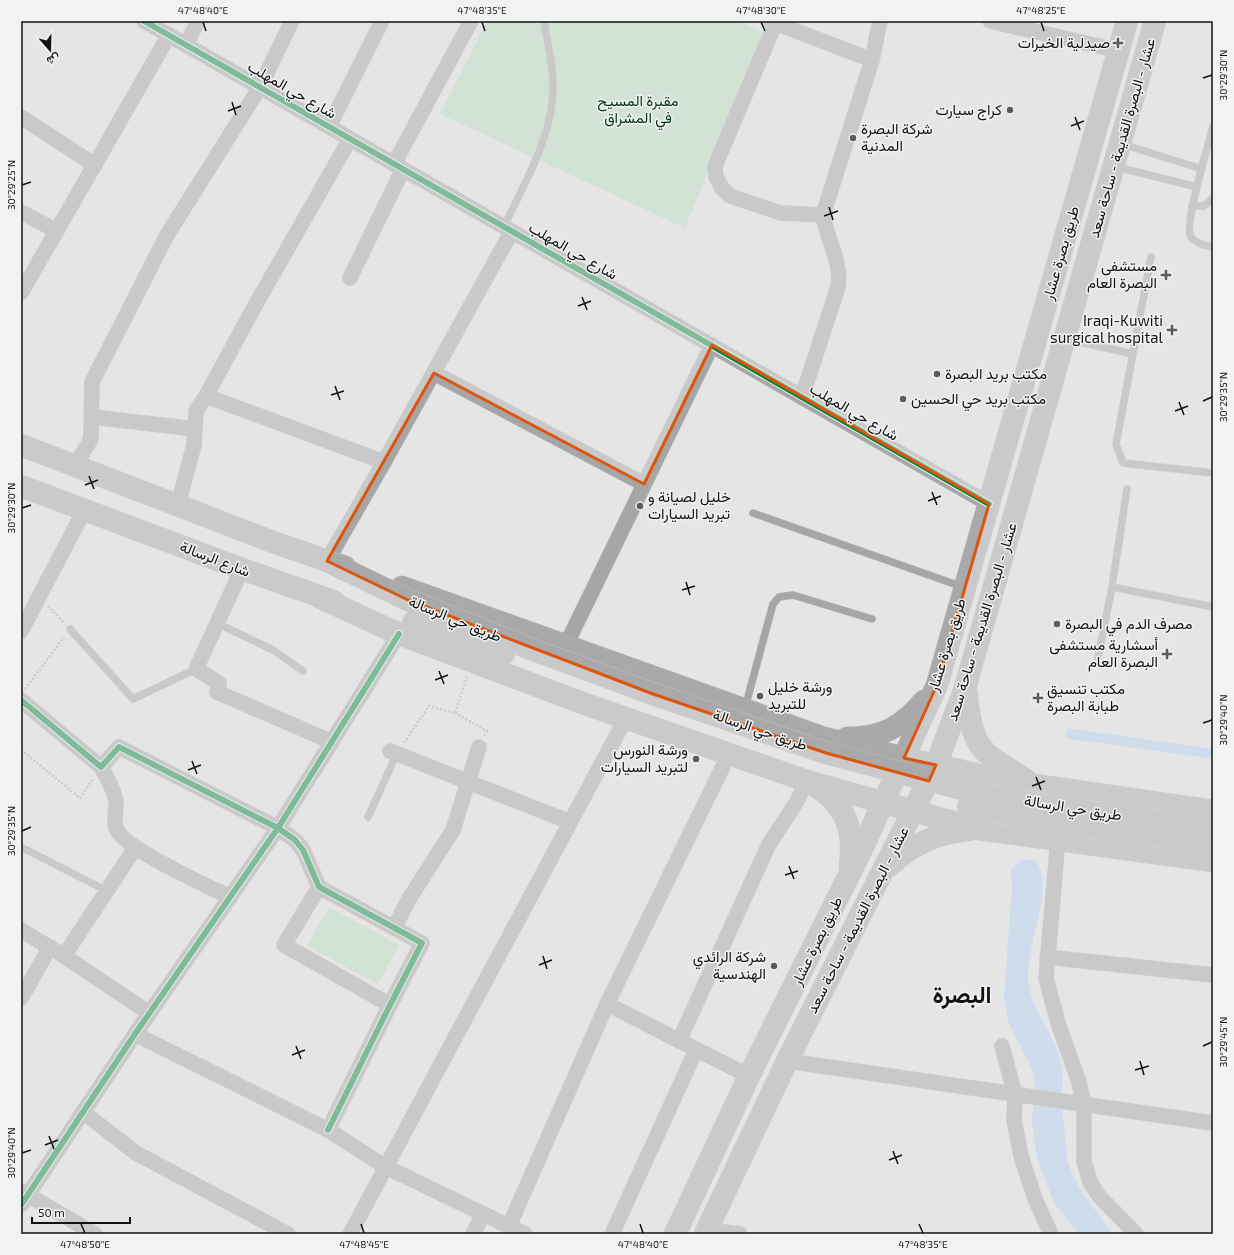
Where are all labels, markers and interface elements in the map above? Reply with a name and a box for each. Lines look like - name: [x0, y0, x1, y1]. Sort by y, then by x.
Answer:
- text: 47°48'40"E: [178, 4, 229, 16]
- text: 47°48'35"E: [457, 4, 507, 16]
- text: 47°48'30"E: [736, 4, 786, 16]
- text: 47°48'25"E: [1016, 4, 1066, 16]
- north arrow: [30, 30, 70, 70]
- place label: صيدلية الخيرات: [1018, 33, 1110, 52]
- street label: عشار - البصرة القديمة - ساحة سعد: [1084, 36, 1159, 240]
- marker: صيدلية الخيرات: [1113, 38, 1123, 48]
- text: 30°29'30"N: [1217, 50, 1229, 100]
- text: ش: [45, 51, 62, 68]
- street label: شارع حي المهلب: [243, 57, 340, 126]
- park label: مقبرة المسيح في المشراق: [597, 91, 679, 131]
- place label: كراج سيارت: [935, 100, 1002, 121]
- marker: كراج سيارت: [1005, 105, 1015, 115]
- place label: شركة البصرة المدنية: [861, 119, 933, 155]
- marker: شركة البصرة المدنية: [848, 133, 858, 143]
- text: 30°29'25"N: [5, 160, 17, 210]
- street label: طريق بصرة عشار: [1038, 203, 1084, 303]
- street label: شارع حي المهلب: [524, 218, 621, 287]
- place label: مستشفى البصرة العام: [1087, 256, 1157, 293]
- marker: مستشفى البصرة العام: [1160, 269, 1172, 281]
- place label: Iraqi-Kuwiti surgical hospital: [1050, 311, 1164, 346]
- marker: Iraqi-Kuwiti surgical hospital: [1166, 324, 1178, 336]
- place label: مكتب بريد البصرة: [945, 364, 1047, 383]
- marker: مكتب بريد البصرة: [932, 369, 942, 379]
- text: 30°29'35"N: [1217, 372, 1229, 422]
- street label: شارع حي المهلب: [805, 379, 902, 448]
- place label: مكتب بريد حي الحسين: [911, 389, 1046, 412]
- marker: مكتب بريد حي الحسين: [898, 394, 908, 404]
- text: 30°29'30"N: [5, 483, 17, 533]
- place label: خليل لصيانة و تبريد السيارات: [648, 487, 731, 523]
- marker: خليل لصيانة و تبريد السيارات: [635, 501, 645, 511]
- street label: عشار - البصرة القديمة - ساحة سعد: [942, 520, 1021, 724]
- street label: شارع الرسالة: [177, 536, 253, 583]
- street label: طريق حي الرسالة: [404, 591, 505, 650]
- street label: طريق بصرة عشار: [923, 595, 971, 695]
- place label: مصرف الدم في البصرة: [1065, 614, 1193, 637]
- marker: مصرف الدم في البصرة: [1052, 619, 1062, 629]
- place label: أسشارية مستشفى البصرة العام: [1049, 635, 1159, 672]
- marker: أسشارية مستشفى البصرة العام: [1161, 648, 1173, 660]
- place label: ورشة خليل للتبريد: [768, 677, 832, 713]
- place label: مكتب تنسيق طبابة البصرة: [1047, 679, 1125, 715]
- marker: ورشة خليل للتبريد: [755, 691, 765, 701]
- marker: مكتب تنسيق طبابة البصرة: [1032, 692, 1044, 704]
- text: 30°29'40"N: [1217, 694, 1229, 746]
- street label: طريق حي الرسالة: [709, 705, 810, 758]
- place label: ورشة النورس لتبريد السيارات: [601, 740, 688, 776]
- marker: ورشة النورس لتبريد السيارات: [691, 754, 701, 764]
- street label: طريق حي الرسالة: [1022, 790, 1123, 829]
- text: 30°29'35"N: [5, 806, 17, 856]
- street label: عشار - البصرة القديمة - ساحة سعد: [802, 823, 913, 1016]
- street label: طريق بصرة عشار: [786, 893, 847, 990]
- place label: شركة الرائدي الهندسية: [693, 947, 766, 983]
- marker: شركة الرائدي الهندسية: [769, 961, 779, 971]
- district label: البصرة: [932, 980, 992, 1010]
- text: 30°29'45"N: [1217, 1017, 1229, 1067]
- text: 30°29'40"N: [5, 1127, 17, 1179]
- scale bar: [32, 1199, 130, 1225]
- text: 50 m: [38, 1205, 65, 1219]
- text: 47°48'50"E: [60, 1238, 110, 1250]
- text: 47°48'45"E: [339, 1238, 389, 1250]
- text: 47°48'40"E: [618, 1238, 669, 1250]
- text: 47°48'35"E: [898, 1238, 948, 1250]

